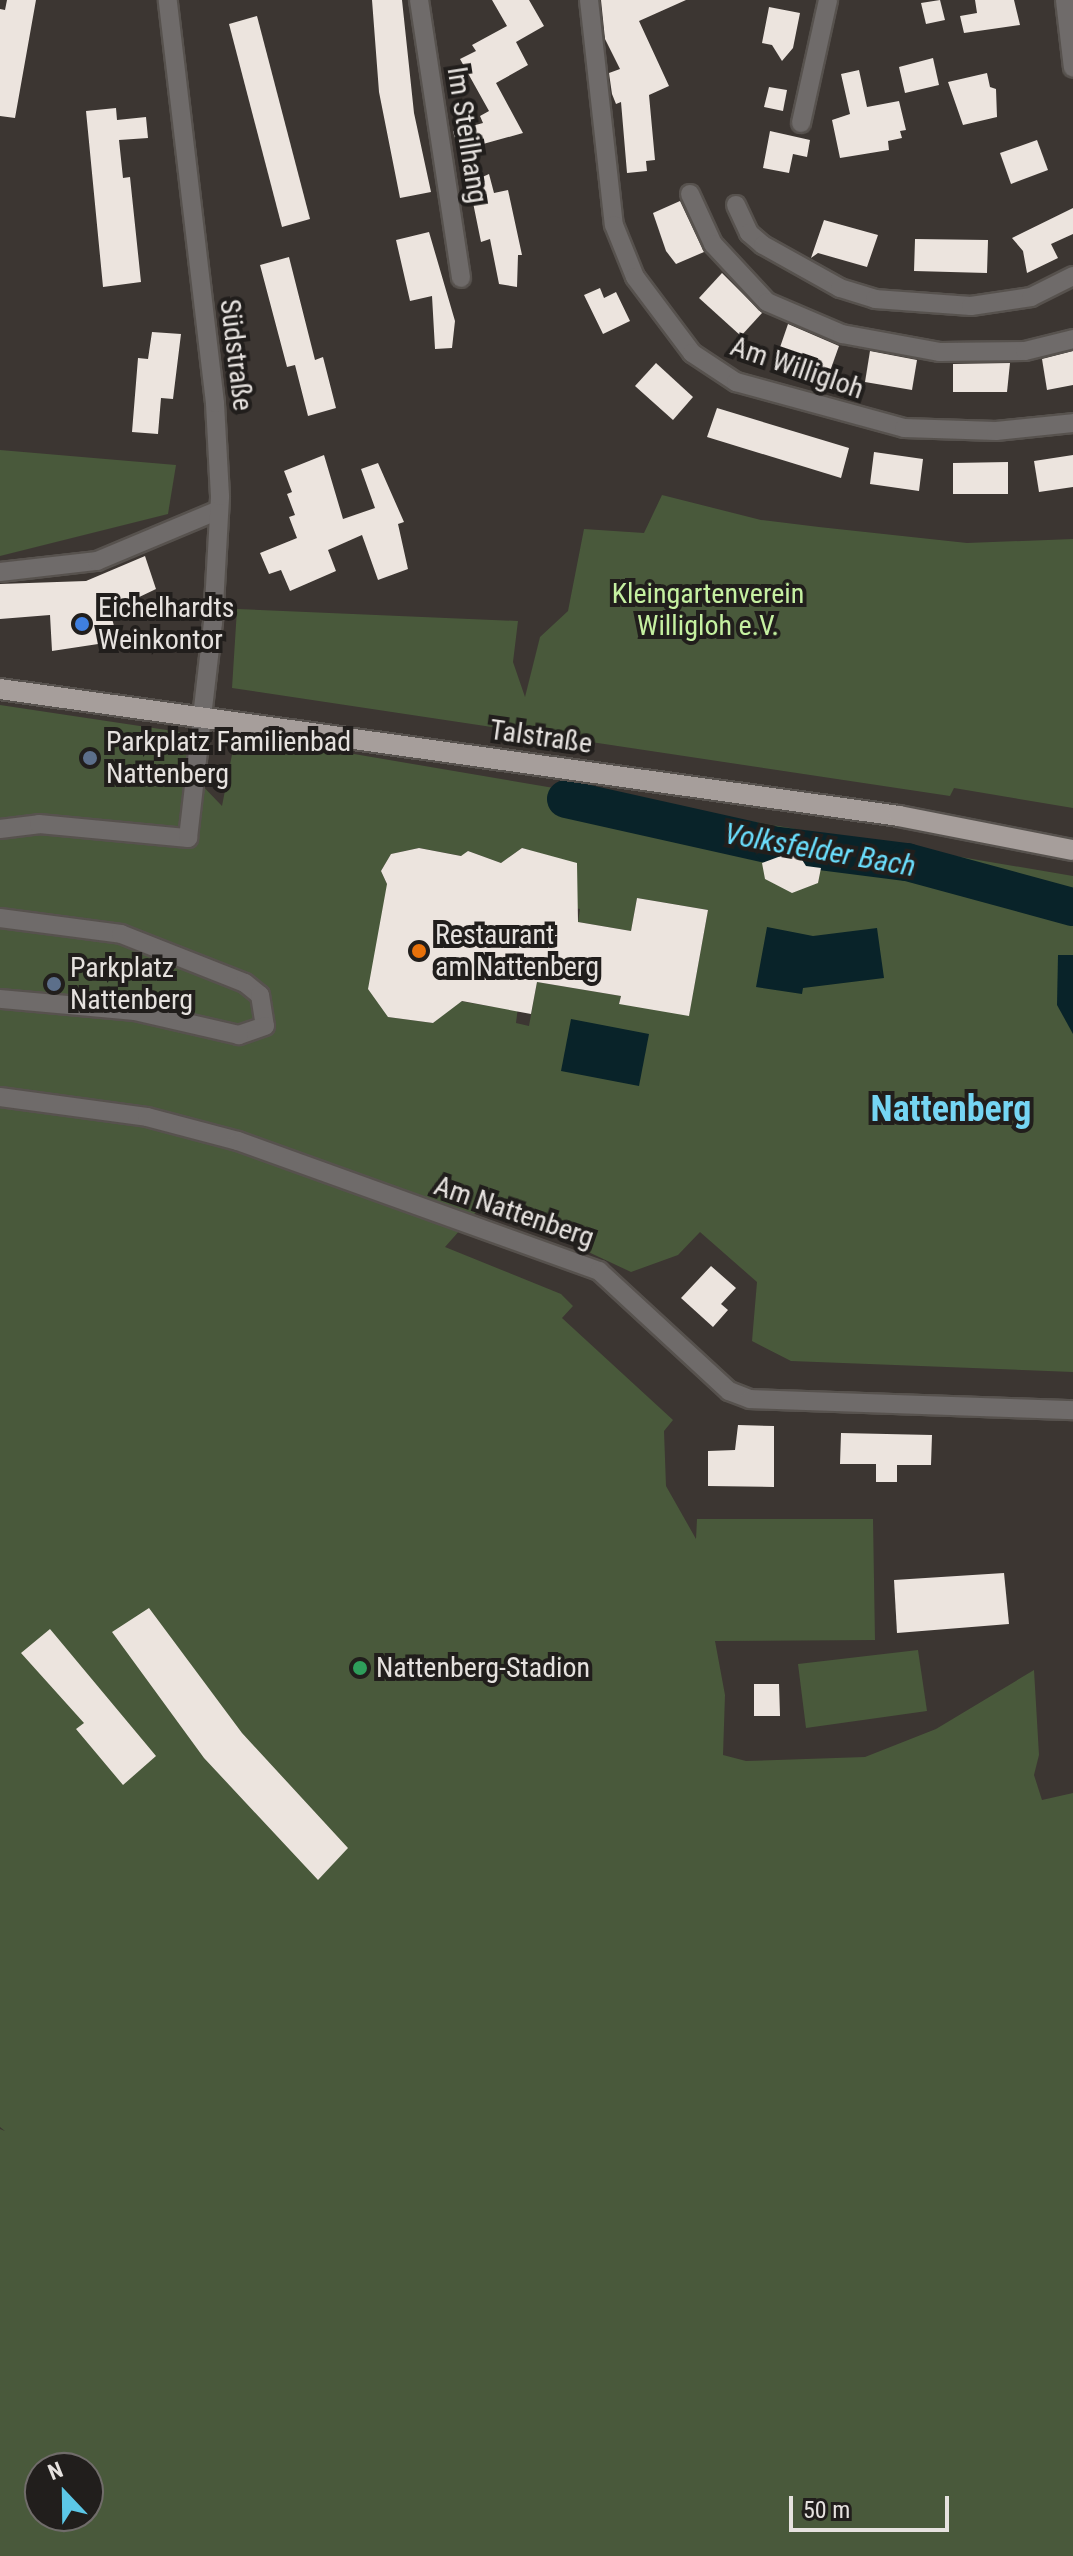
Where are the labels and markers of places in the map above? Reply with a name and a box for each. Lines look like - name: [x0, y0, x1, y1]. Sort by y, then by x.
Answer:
- place label: Eichelhardts Weinkontor: [98, 591, 234, 657]
- marker: Eichelhardts Weinkontor: [73, 615, 91, 633]
- place label: Parkplatz Familienbad Nattenberg: [106, 725, 351, 791]
- marker: Parkplatz Familienbad Nattenberg: [81, 749, 99, 767]
- place label: Restaurant am Nattenberg: [435, 918, 599, 984]
- marker: Restaurant am Nattenberg: [410, 942, 428, 960]
- place label: Parkplatz Nattenberg: [70, 951, 193, 1017]
- marker: Parkplatz Nattenberg: [45, 975, 63, 993]
- place label: Nattenberg-Stadion: [376, 1651, 590, 1685]
- marker: Nattenberg-Stadion: [351, 1659, 369, 1677]

